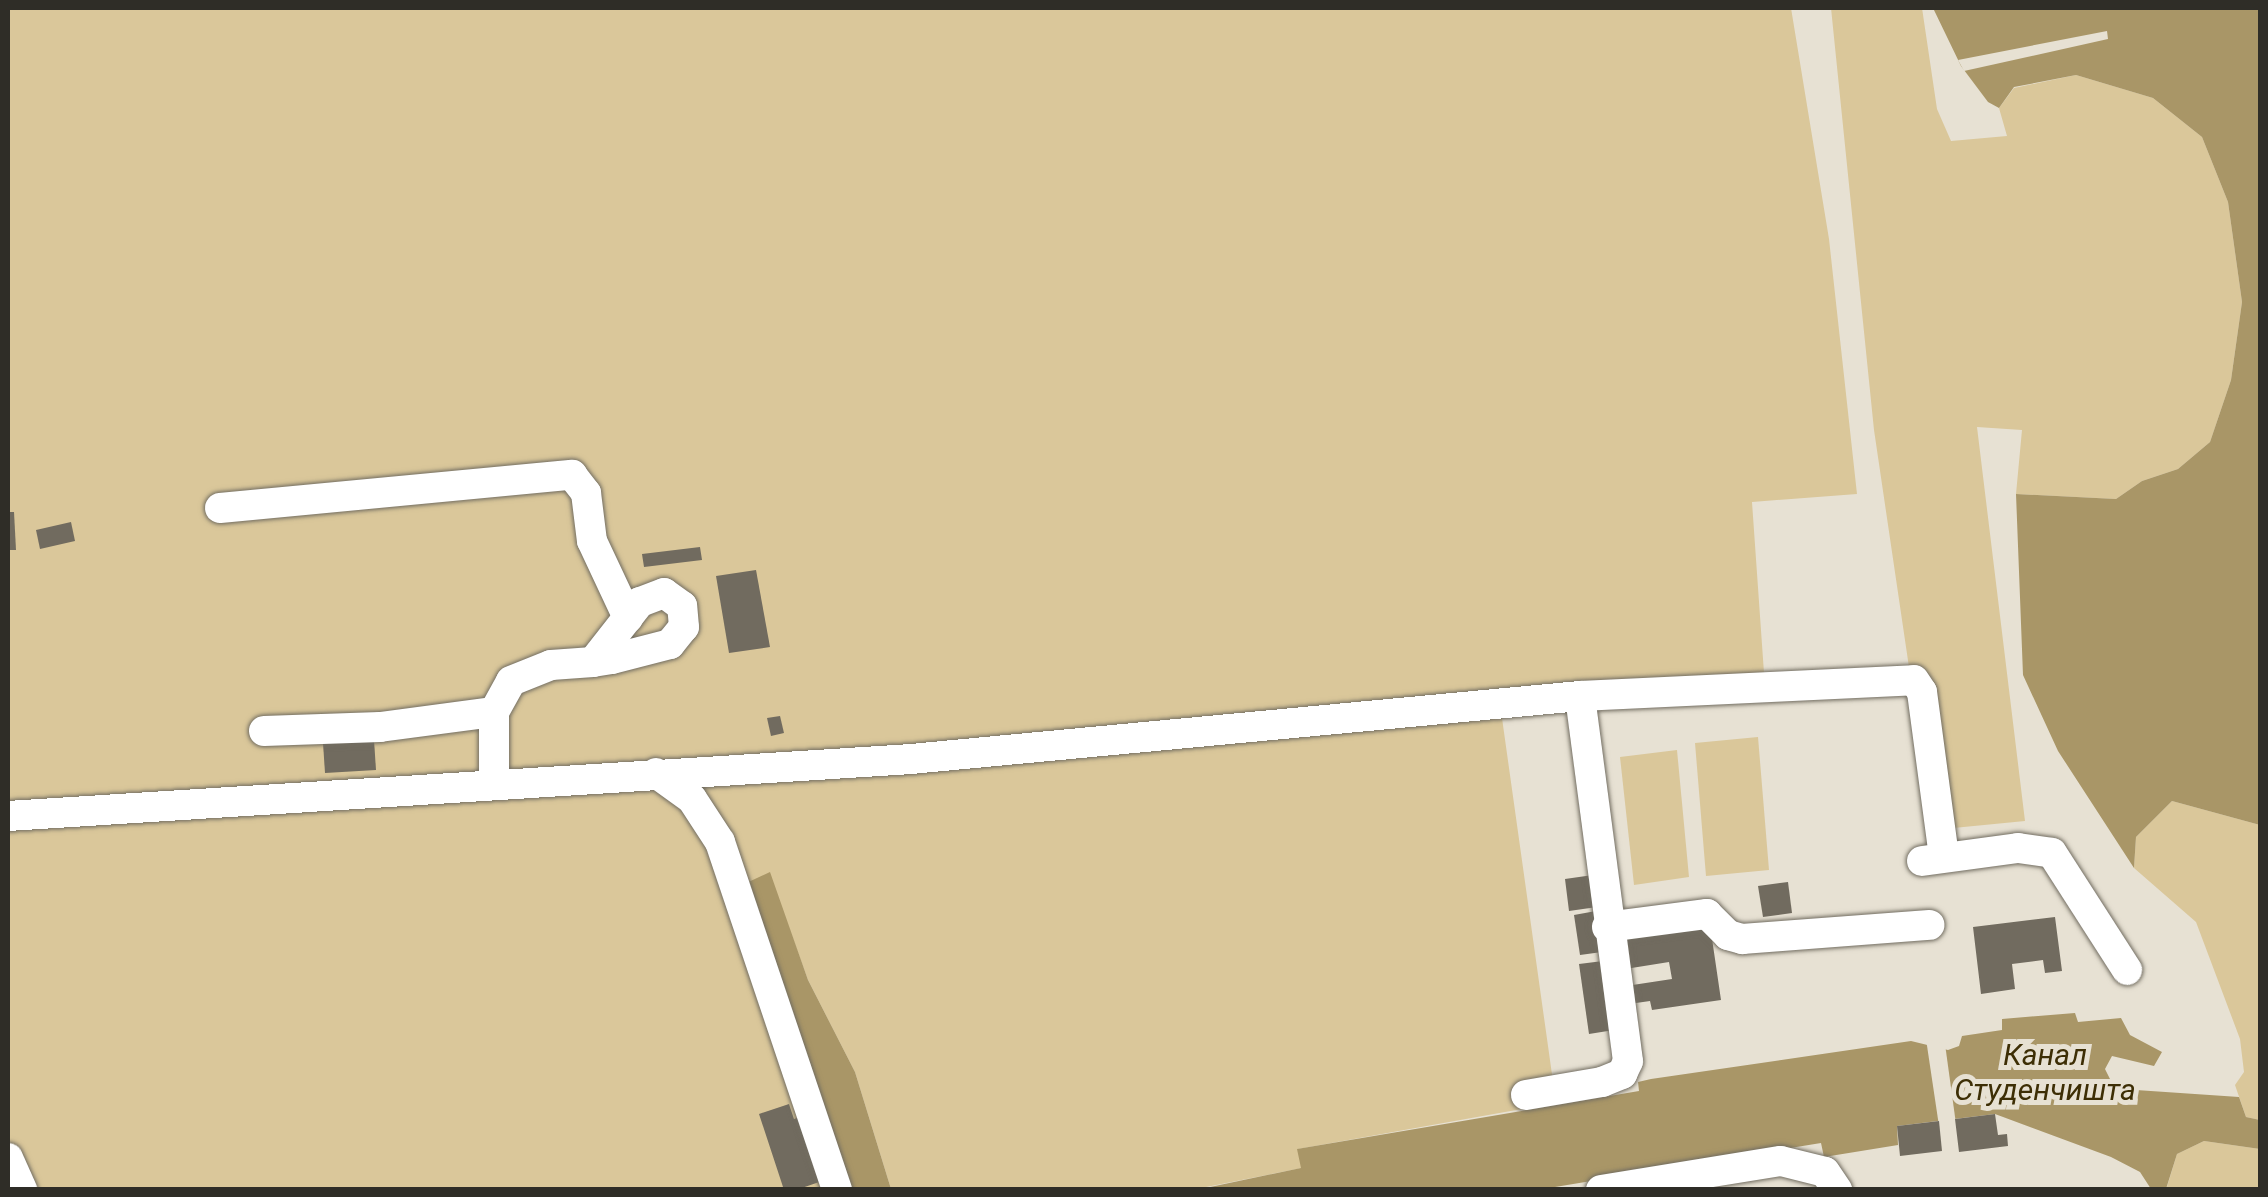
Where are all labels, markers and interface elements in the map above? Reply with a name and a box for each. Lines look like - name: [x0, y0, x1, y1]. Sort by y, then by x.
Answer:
- water label: Канал Студенчишта: [1954, 1037, 2136, 1108]

